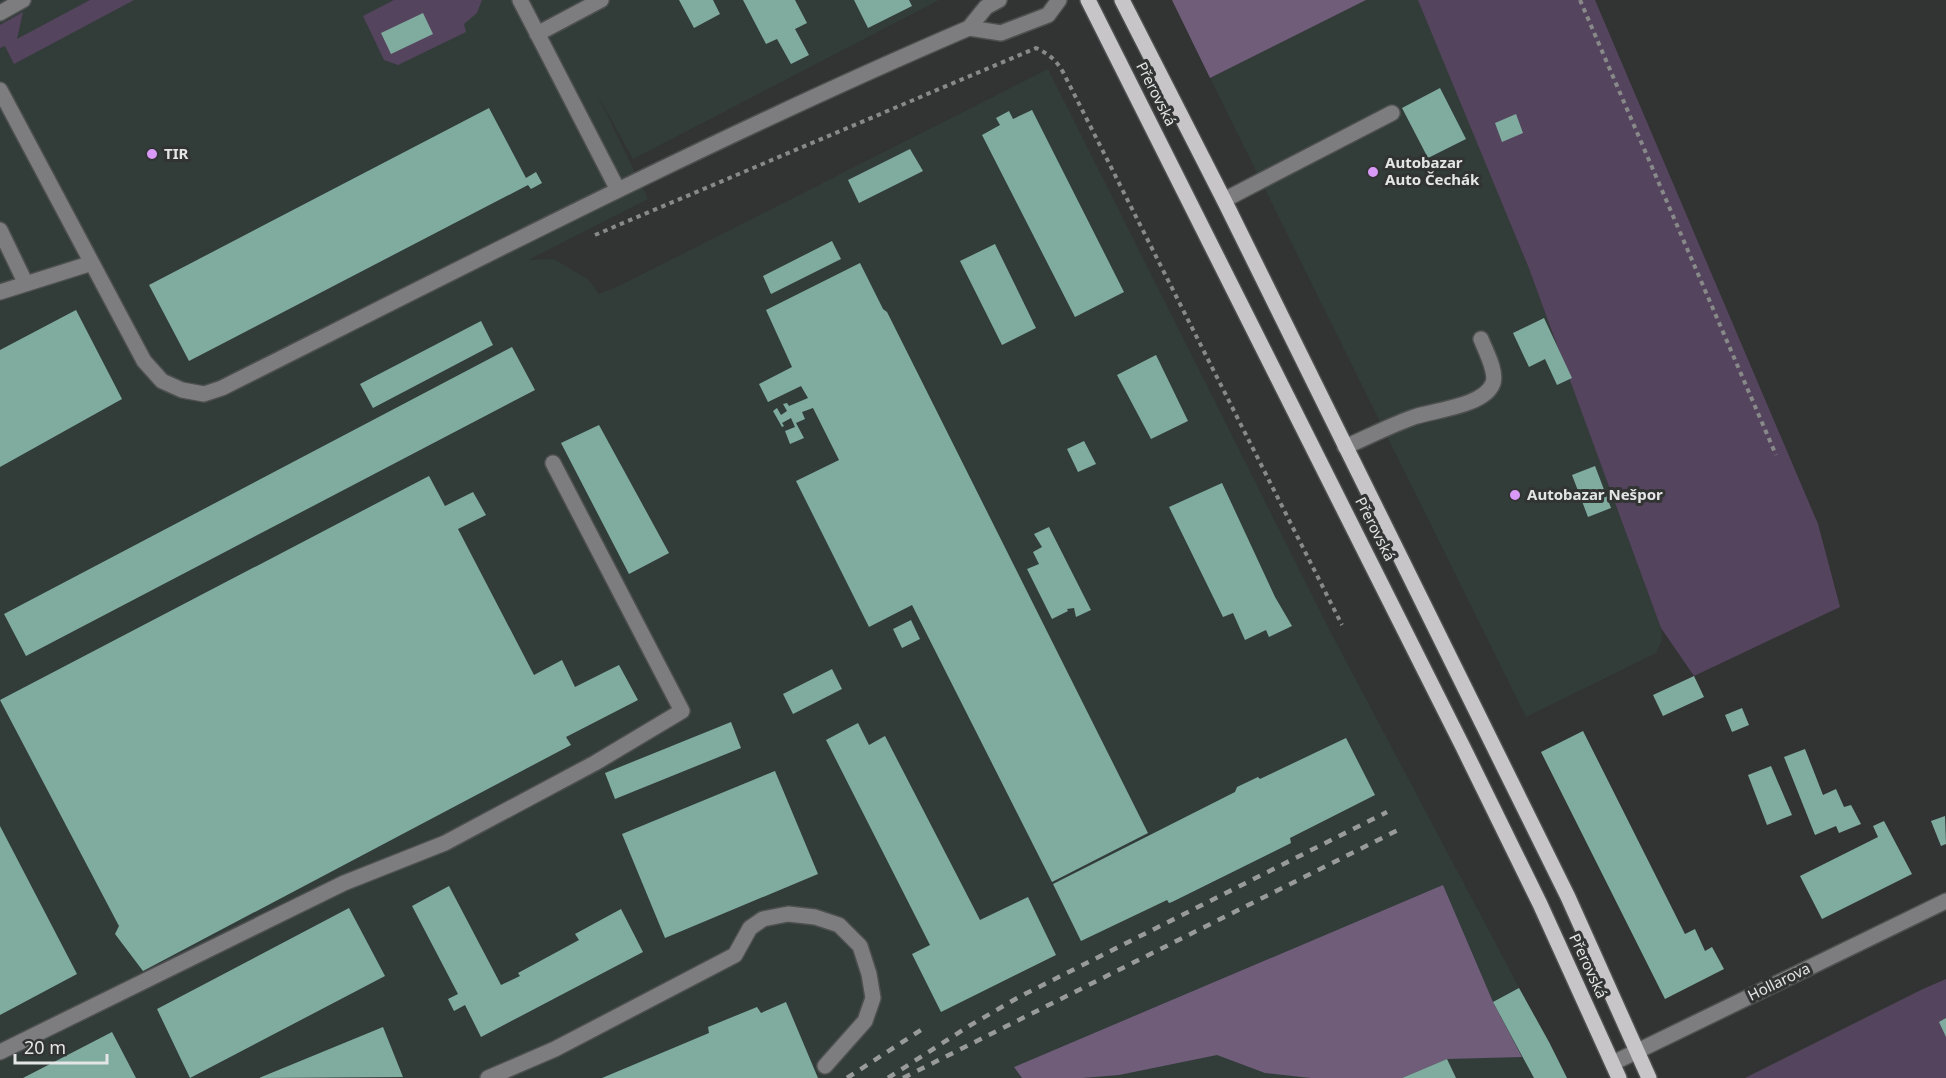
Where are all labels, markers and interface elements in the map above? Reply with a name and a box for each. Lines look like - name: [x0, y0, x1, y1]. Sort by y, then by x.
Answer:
- street label: Přerovská: [1132, 58, 1182, 129]
- place label: TIR: [164, 143, 188, 163]
- marker: TIR: [145, 147, 159, 161]
- place label: Autobazar Auto Čechák: [1385, 152, 1480, 189]
- marker: Autobazar Auto Čechák: [1366, 165, 1380, 179]
- place label: Autobazar Nešpor: [1527, 484, 1663, 504]
- marker: Autobazar Nešpor: [1508, 488, 1522, 502]
- street label: Přerovská: [1351, 493, 1401, 564]
- street label: Přerovská: [1565, 930, 1613, 1001]
- street label: Hollarova: [1744, 957, 1813, 1005]
- scale bar: [15, 1027, 106, 1065]
- text: 20 m: [24, 1035, 66, 1059]

